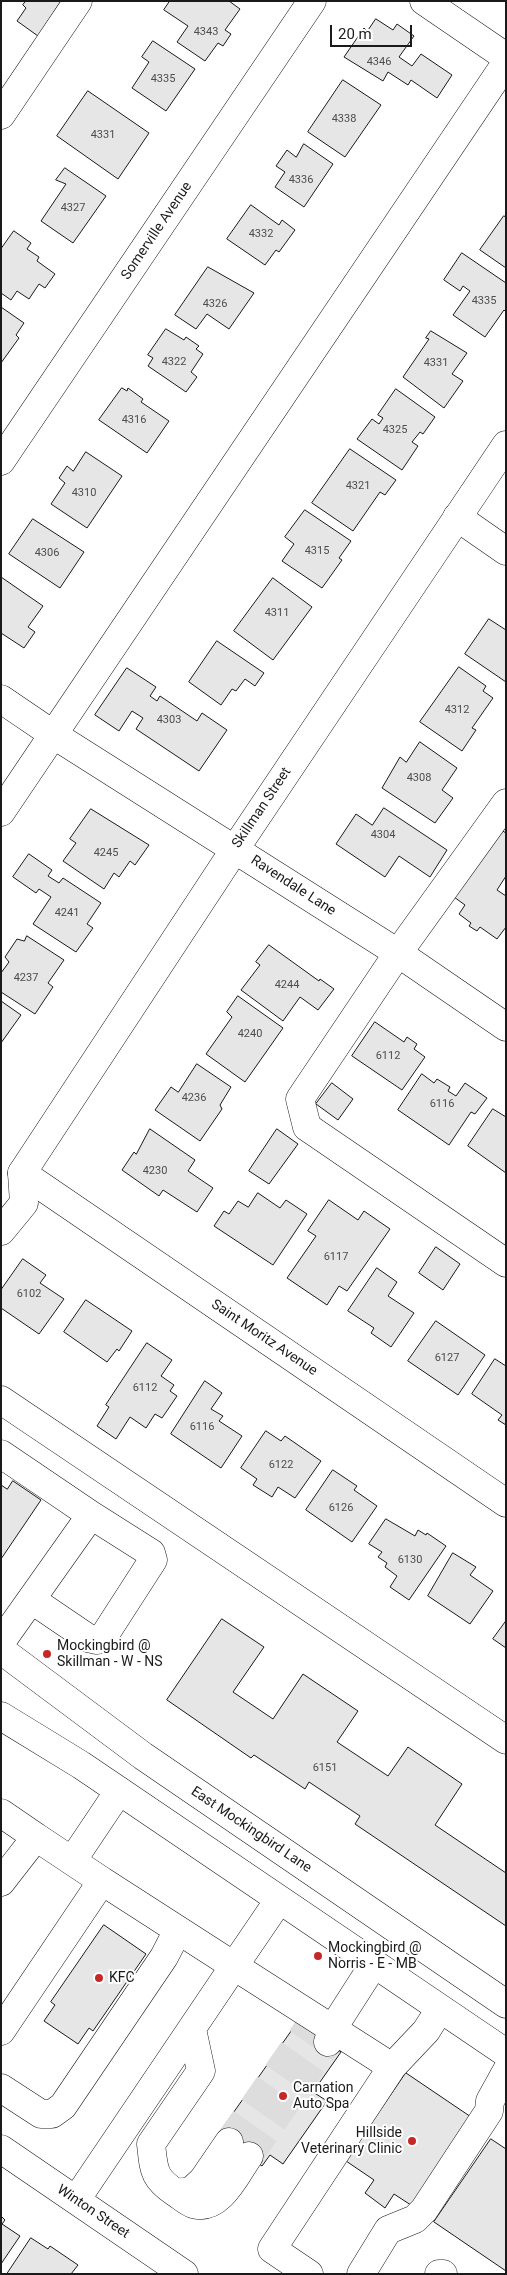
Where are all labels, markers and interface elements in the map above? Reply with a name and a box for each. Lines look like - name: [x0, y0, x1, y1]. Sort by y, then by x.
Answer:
- scale bar: [332, 15, 414, 47]
- house number: 4343: [194, 25, 218, 39]
- text: 20 m: [338, 25, 372, 43]
- house number: 4346: [367, 55, 391, 69]
- house number: 4335: [151, 72, 175, 86]
- house number: 4338: [332, 112, 356, 126]
- house number: 4331: [91, 128, 115, 142]
- house number: 4336: [289, 173, 313, 187]
- street label: Somerville Avenue: [118, 179, 196, 283]
- house number: 4327: [61, 201, 85, 215]
- house number: 4332: [249, 227, 273, 241]
- house number: 4335: [472, 294, 496, 308]
- house number: 4326: [203, 297, 227, 311]
- house number: 4322: [162, 355, 186, 369]
- house number: 4331: [424, 356, 448, 370]
- house number: 4316: [122, 413, 146, 427]
- house number: 4325: [383, 423, 407, 437]
- house number: 4321: [346, 479, 370, 493]
- house number: 4310: [72, 486, 96, 500]
- house number: 4315: [305, 544, 329, 558]
- house number: 4306: [35, 546, 59, 560]
- house number: 4311: [265, 606, 289, 620]
- house number: 4312: [445, 703, 469, 717]
- house number: 4303: [157, 713, 181, 727]
- street label: Skillman Street: [229, 764, 295, 852]
- house number: 4308: [407, 771, 431, 785]
- house number: 4304: [371, 828, 395, 842]
- house number: 4245: [94, 846, 118, 860]
- street label: Ravendale Lane: [247, 852, 339, 920]
- house number: 4241: [55, 906, 79, 920]
- house number: 4237: [14, 971, 38, 985]
- house number: 4244: [275, 978, 299, 992]
- house number: 4240: [238, 1027, 262, 1041]
- house number: 6112: [376, 1049, 400, 1063]
- house number: 4236: [182, 1091, 206, 1105]
- house number: 6116: [430, 1097, 454, 1111]
- house number: 4230: [143, 1164, 167, 1178]
- house number: 6117: [324, 1250, 348, 1264]
- house number: 6102: [17, 1287, 41, 1301]
- street label: Saint Moritz Avenue: [208, 1296, 320, 1380]
- house number: 6127: [435, 1351, 459, 1365]
- house number: 6112: [133, 1381, 157, 1395]
- house number: 6116: [190, 1420, 214, 1434]
- house number: 6122: [269, 1458, 293, 1472]
- house number: 6126: [329, 1501, 353, 1515]
- house number: 6130: [398, 1553, 422, 1567]
- place label: Mockingbird @ Skillman - W - NS: [57, 1638, 163, 1670]
- marker: Mockingbird @ Skillman - W - NS: [41, 1648, 53, 1660]
- house number: 6151: [313, 1761, 337, 1775]
- street label: East Mockingbird Lane: [187, 1783, 315, 1877]
- place label: Mockingbird @ Norris - E - MB: [328, 1940, 421, 1972]
- marker: Mockingbird @ Norris - E - MB: [312, 1950, 324, 1962]
- place label: KFC: [109, 1970, 135, 1986]
- marker: KFC: [93, 1972, 105, 1984]
- place label: Carnation Auto Spa: [293, 2080, 354, 2112]
- marker: Carnation Auto Spa: [277, 2090, 289, 2102]
- place label: Hillside Veterinary Clinic: [301, 2125, 402, 2158]
- marker: Hillside Veterinary Clinic: [406, 2135, 418, 2147]
- street label: Winton Street: [53, 2182, 133, 2242]

